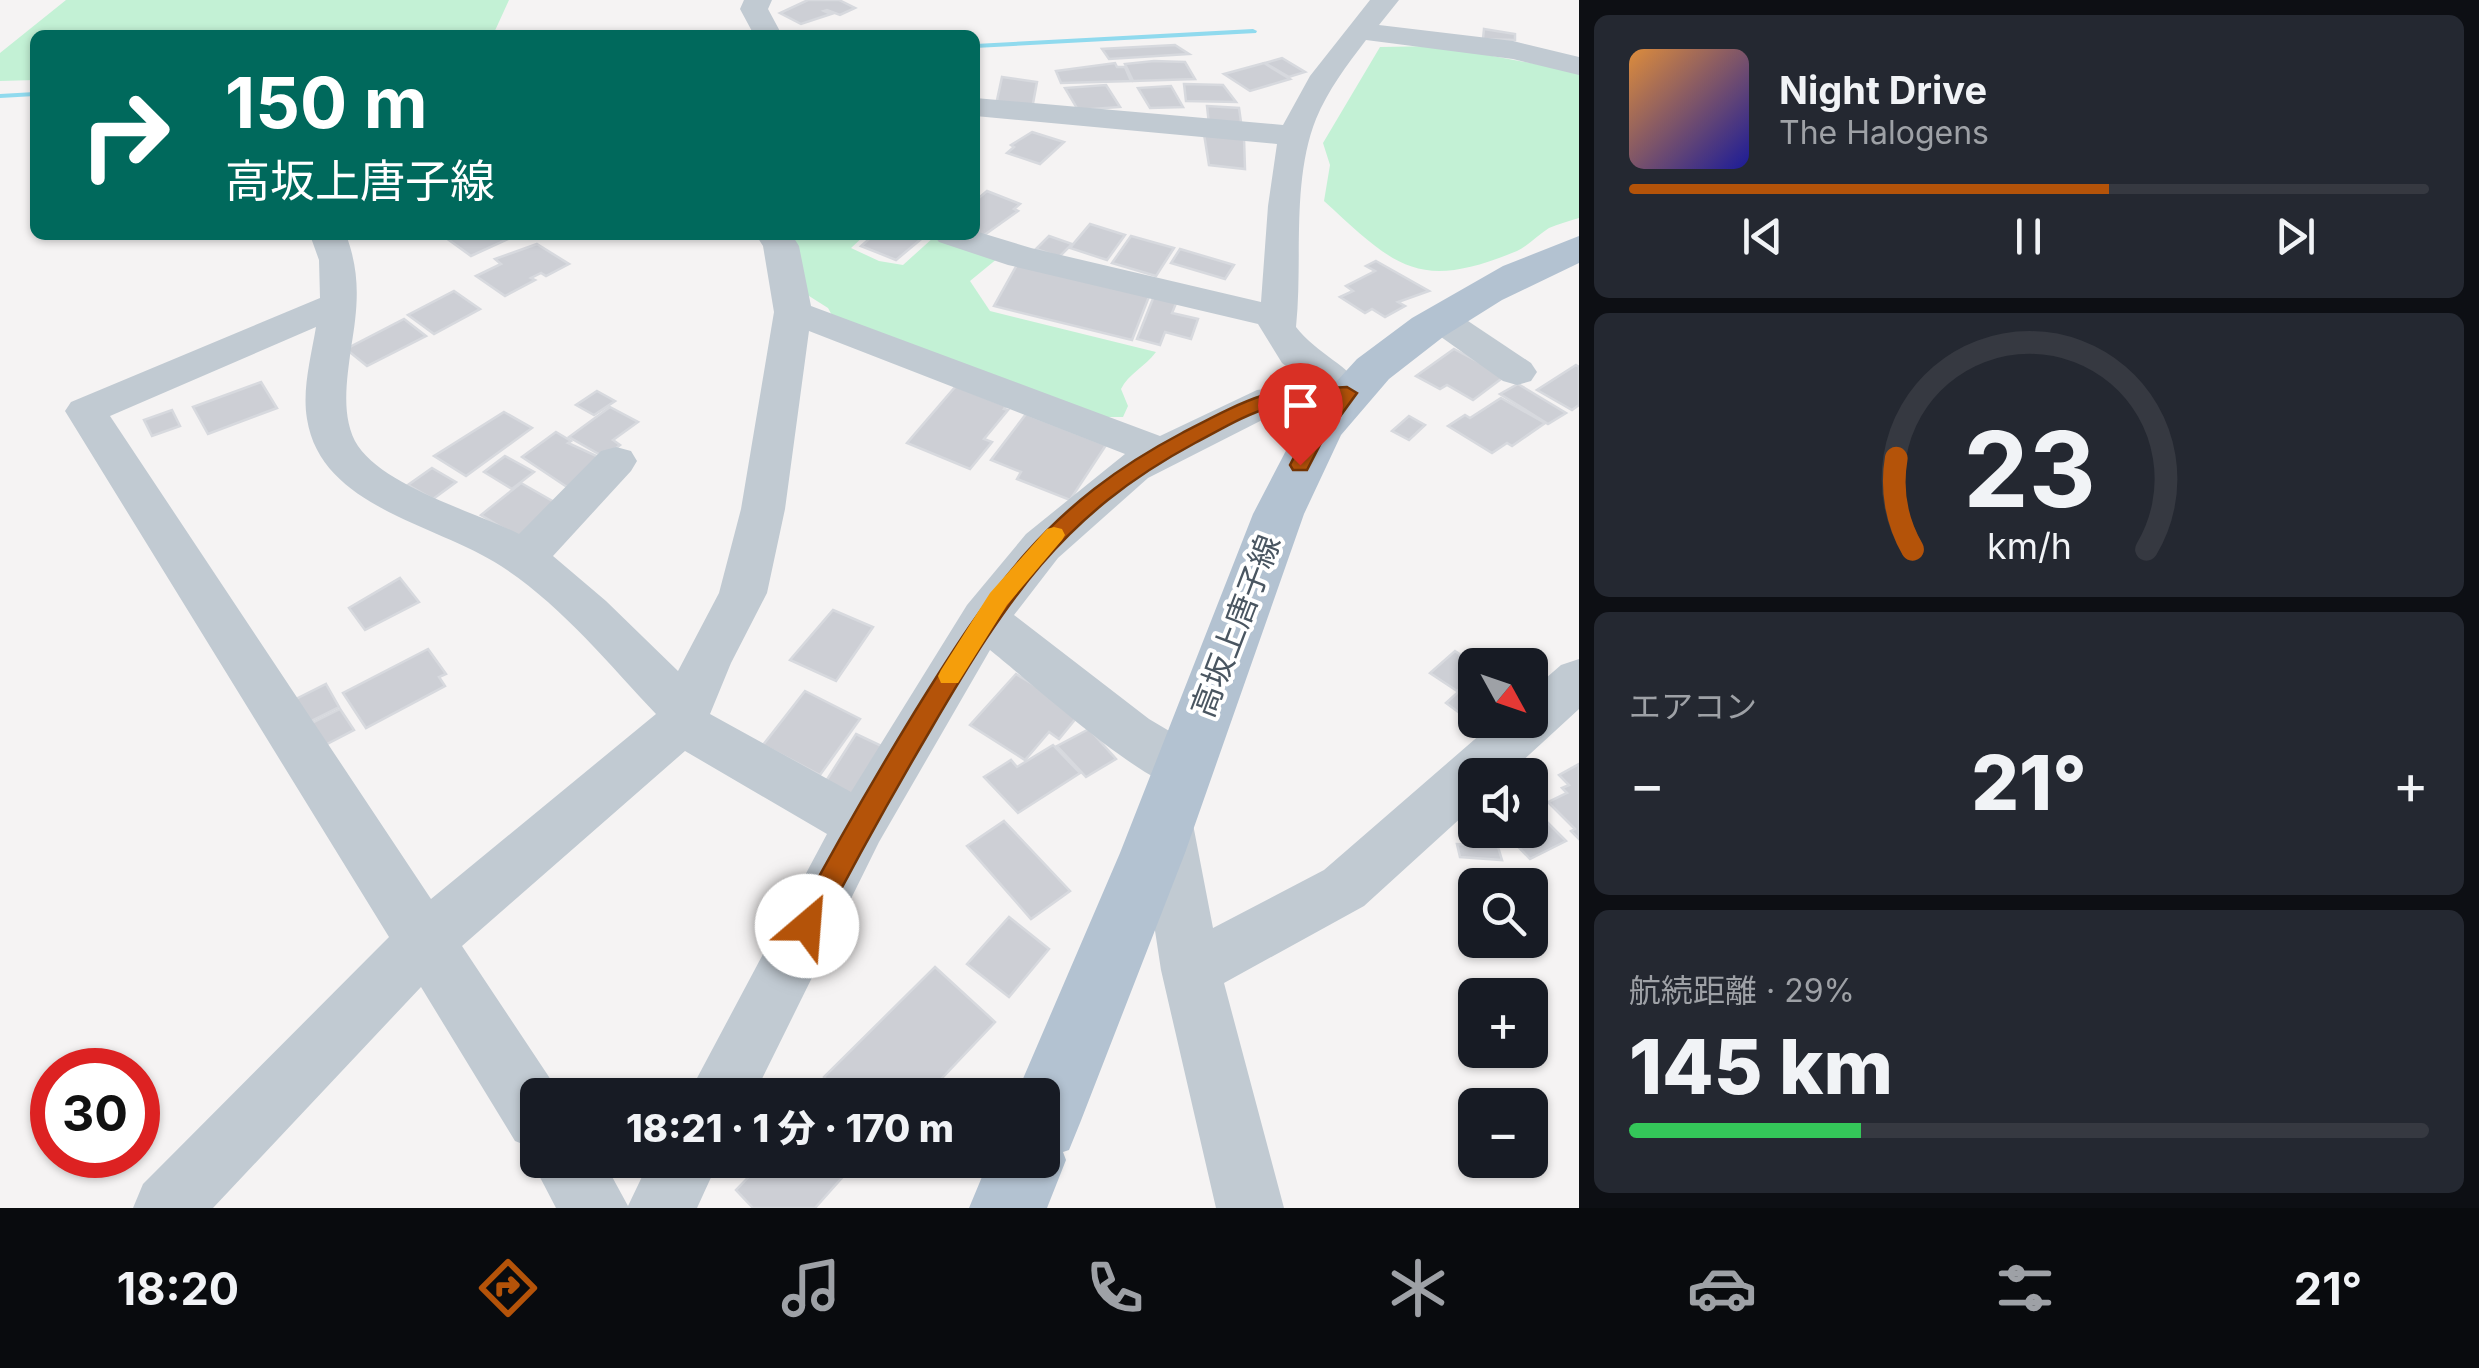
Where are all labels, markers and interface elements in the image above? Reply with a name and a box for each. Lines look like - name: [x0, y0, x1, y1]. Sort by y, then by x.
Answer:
- text: 150 m: [225, 60, 428, 145]
- text: Night Drive: [1779, 67, 1987, 113]
- icon: right: [60, 70, 190, 200]
- text: The Halogens: [1779, 113, 1989, 152]
- text: 高坂上唐子線: [225, 153, 495, 208]
- icon: previous: [1735, 209, 1790, 264]
- icon: pause: [2001, 209, 2056, 264]
- icon: next: [2268, 209, 2323, 264]
- pin: [1258, 363, 1343, 466]
- icon: arrive: [1273, 378, 1328, 433]
- text: 23: [1963, 406, 2095, 532]
- text: km/h: [1987, 524, 2071, 568]
- street label: 高坂上唐子線: [1183, 529, 1288, 722]
- north arrow: [1458, 648, 1548, 738]
- map controls: [1458, 648, 1548, 1178]
- text: エアコン: [1629, 687, 1757, 726]
- text: 21°: [1971, 737, 2087, 828]
- text: −: [1629, 751, 1665, 817]
- text: +: [2393, 751, 2429, 817]
- button: sound: [1458, 758, 1548, 848]
- button: search: [1458, 868, 1548, 958]
- position arrow: [755, 874, 859, 978]
- text: 航続距離 · 29%: [1629, 971, 1855, 1010]
- button: +: [1458, 978, 1548, 1068]
- text: 145 km: [1629, 1021, 1893, 1112]
- speed limit sign: 30: [30, 1048, 160, 1178]
- button: −: [1458, 1088, 1548, 1178]
- text: 18:21 · 1 分 · 170 m: [626, 1105, 954, 1151]
- icon: directions: [473, 1253, 543, 1323]
- icon: music: [776, 1253, 846, 1323]
- icon: phone: [1080, 1253, 1150, 1323]
- icon: climate: [1383, 1253, 1453, 1323]
- icon: car: [1687, 1253, 1757, 1323]
- icon: filters: [1990, 1253, 2060, 1323]
- text: 18:20: [117, 1261, 239, 1316]
- text: 21°: [2294, 1261, 2362, 1316]

